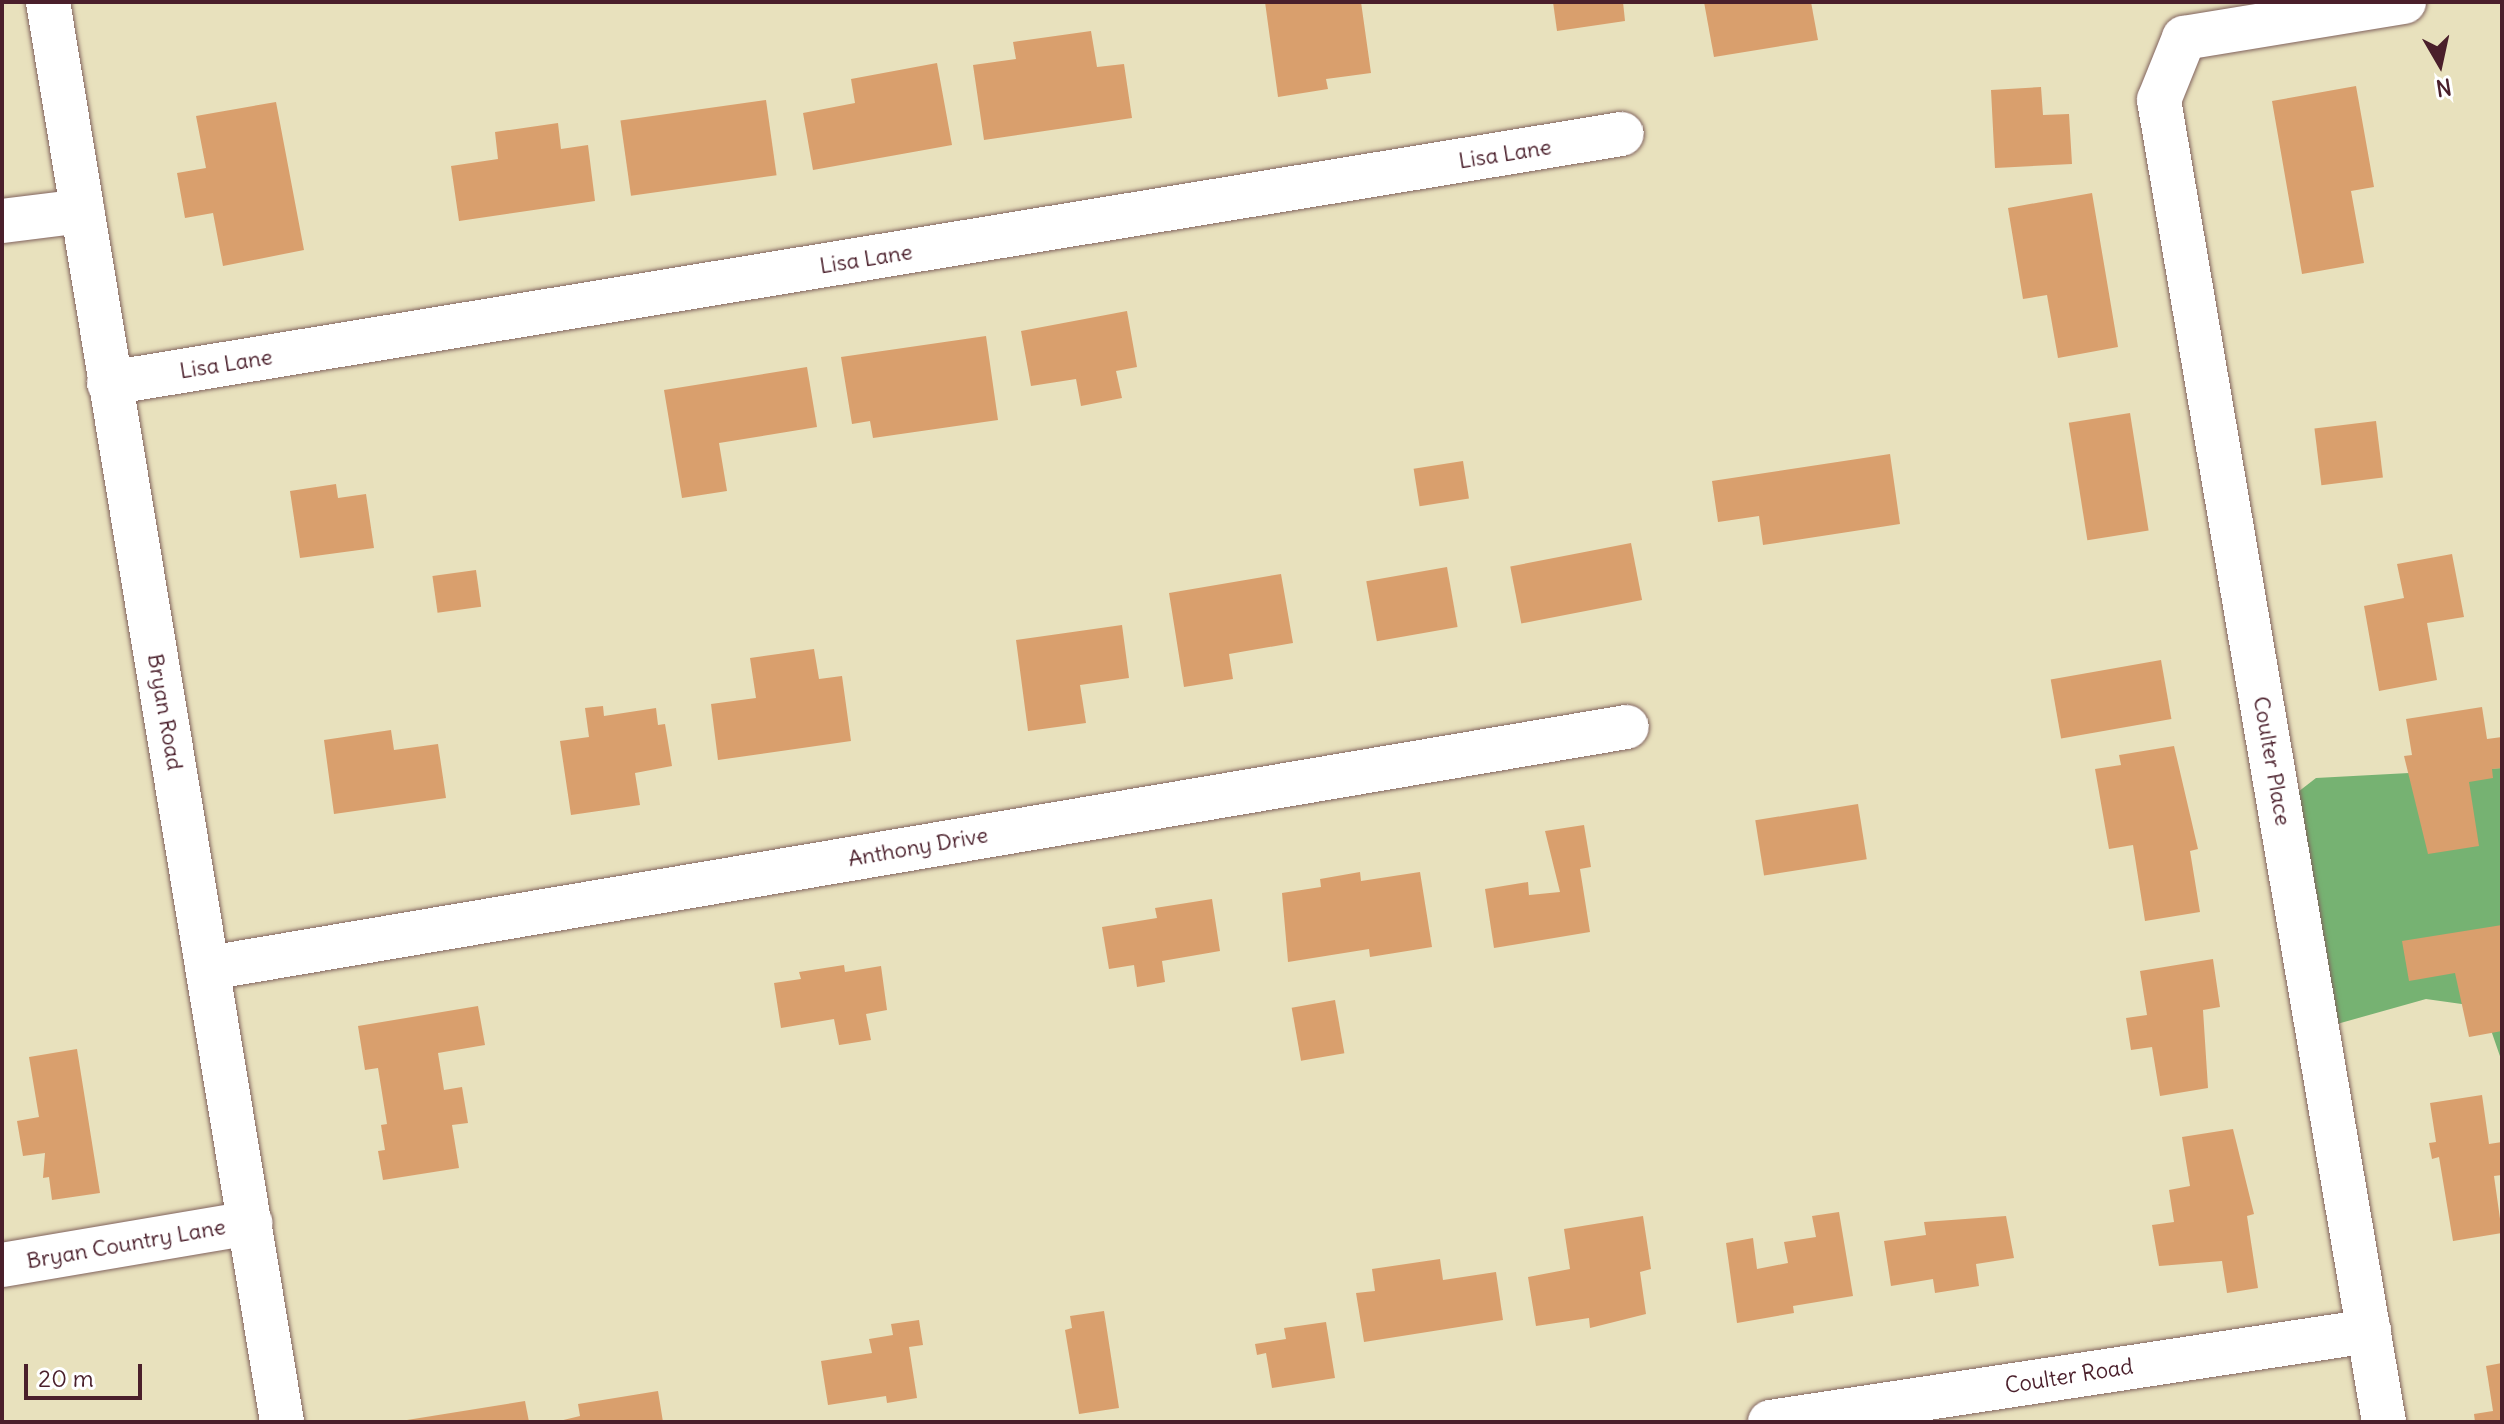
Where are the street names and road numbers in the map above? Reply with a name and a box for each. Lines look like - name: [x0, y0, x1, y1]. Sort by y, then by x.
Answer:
- street label: Lisa Lane: [1457, 134, 1553, 174]
- street label: Lisa Lane: [818, 239, 914, 279]
- street label: Lisa Lane: [178, 344, 274, 384]
- street label: Bryan Road: [142, 652, 188, 772]
- street label: Coulter Place: [2248, 694, 2296, 828]
- street label: Anthony Drive: [846, 822, 990, 872]
- street label: Bryan Country Lane: [24, 1214, 228, 1274]
- street label: Coulter Road: [2003, 1353, 2135, 1399]

